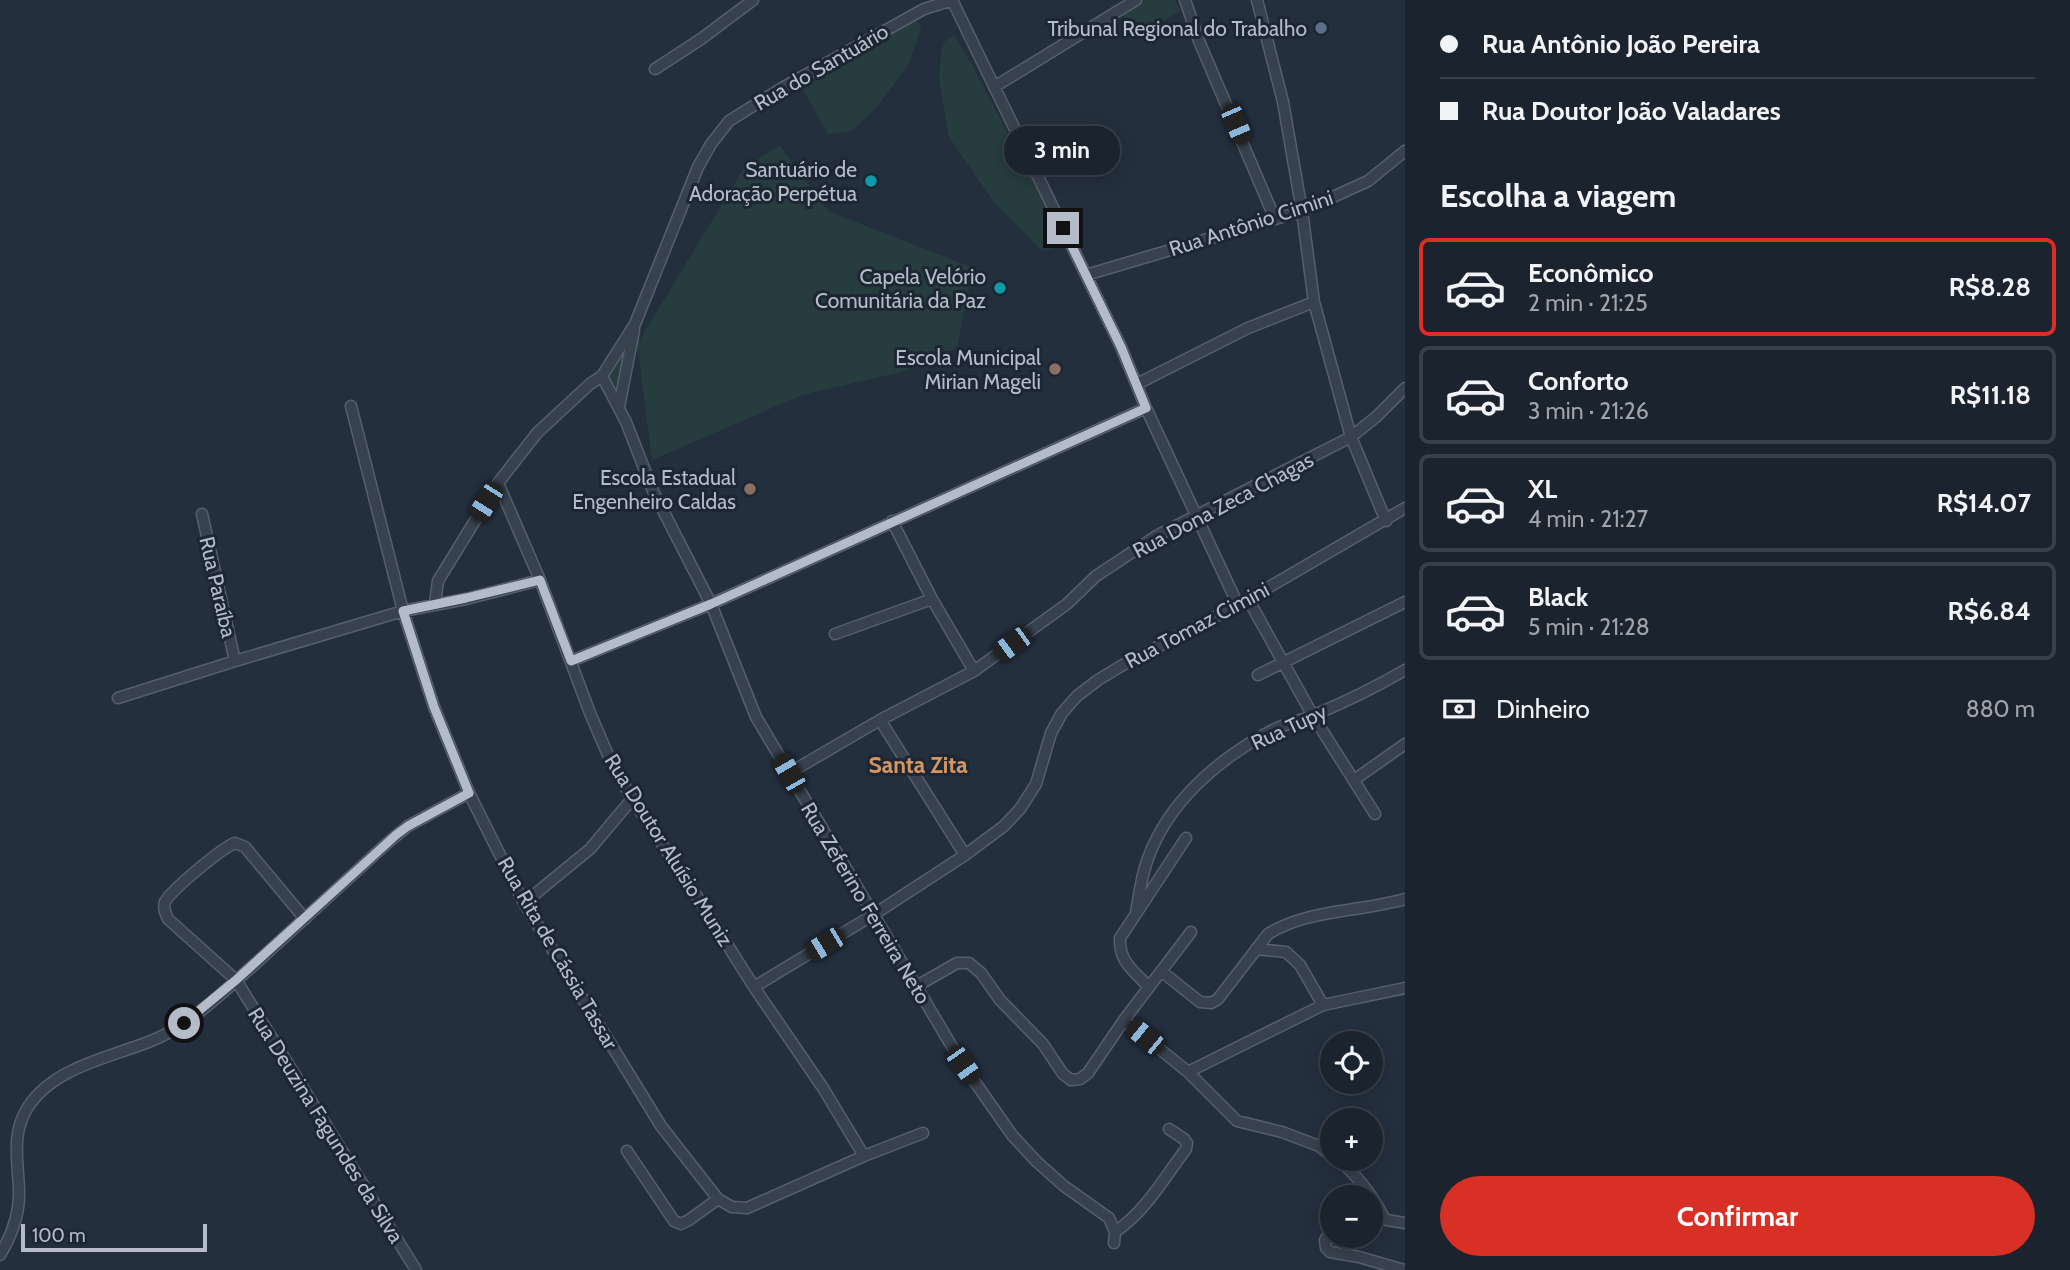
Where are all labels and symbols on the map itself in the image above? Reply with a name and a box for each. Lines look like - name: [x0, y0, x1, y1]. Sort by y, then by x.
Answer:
- place label: Tribunal Regional do Trabalho: [1048, 16, 1307, 41]
- street label: Rua do Santuário: [749, 18, 893, 116]
- marker: Tribunal Regional do Trabalho: [1313, 20, 1329, 36]
- car: [1219, 101, 1254, 147]
- callout: 3 min: [1005, 126, 1121, 176]
- place label: Santuário de Adoração Perpétua: [689, 157, 857, 206]
- marker: Santuário de Adoração Perpétua: [863, 173, 879, 189]
- street label: Rua Antônio Cimini: [1166, 185, 1336, 261]
- route end: [1047, 212, 1079, 244]
- place label: Capela Velório Comunitária da Paz: [815, 264, 986, 313]
- marker: Capela Velório Comunitária da Paz: [992, 280, 1008, 296]
- place label: Escola Municipal Mirian Mageli: [895, 345, 1041, 394]
- marker: Escola Municipal Mirian Mageli: [1047, 361, 1063, 377]
- street label: Rua Dona Zeca Chagas: [1128, 447, 1318, 563]
- place label: Escola Estadual Engenheiro Caldas: [572, 465, 736, 514]
- car: [466, 479, 507, 525]
- marker: Escola Estadual Engenheiro Caldas: [742, 481, 758, 497]
- street label: Rua Paraíba: [194, 534, 242, 640]
- street label: Rua Tomaz Cimini: [1121, 577, 1273, 673]
- car: [989, 623, 1036, 665]
- street label: Rua Tupy: [1247, 698, 1331, 755]
- street label: Rua Doutor Aluísio Muniz: [599, 749, 739, 951]
- car: [770, 750, 809, 796]
- district label: Santa Zita: [868, 751, 968, 779]
- street label: Rua Zeferino Ferreira Neto: [796, 798, 936, 1008]
- street label: Rua Rita de Cássia Tassar: [493, 852, 623, 1054]
- car: [802, 924, 849, 964]
- street label: Rua Deuzina Fagundes da Silva: [243, 1003, 409, 1247]
- route start: [168, 1007, 200, 1039]
- car: [1123, 1016, 1168, 1058]
- car: [943, 1042, 984, 1088]
- scale bar: [21, 1221, 206, 1253]

